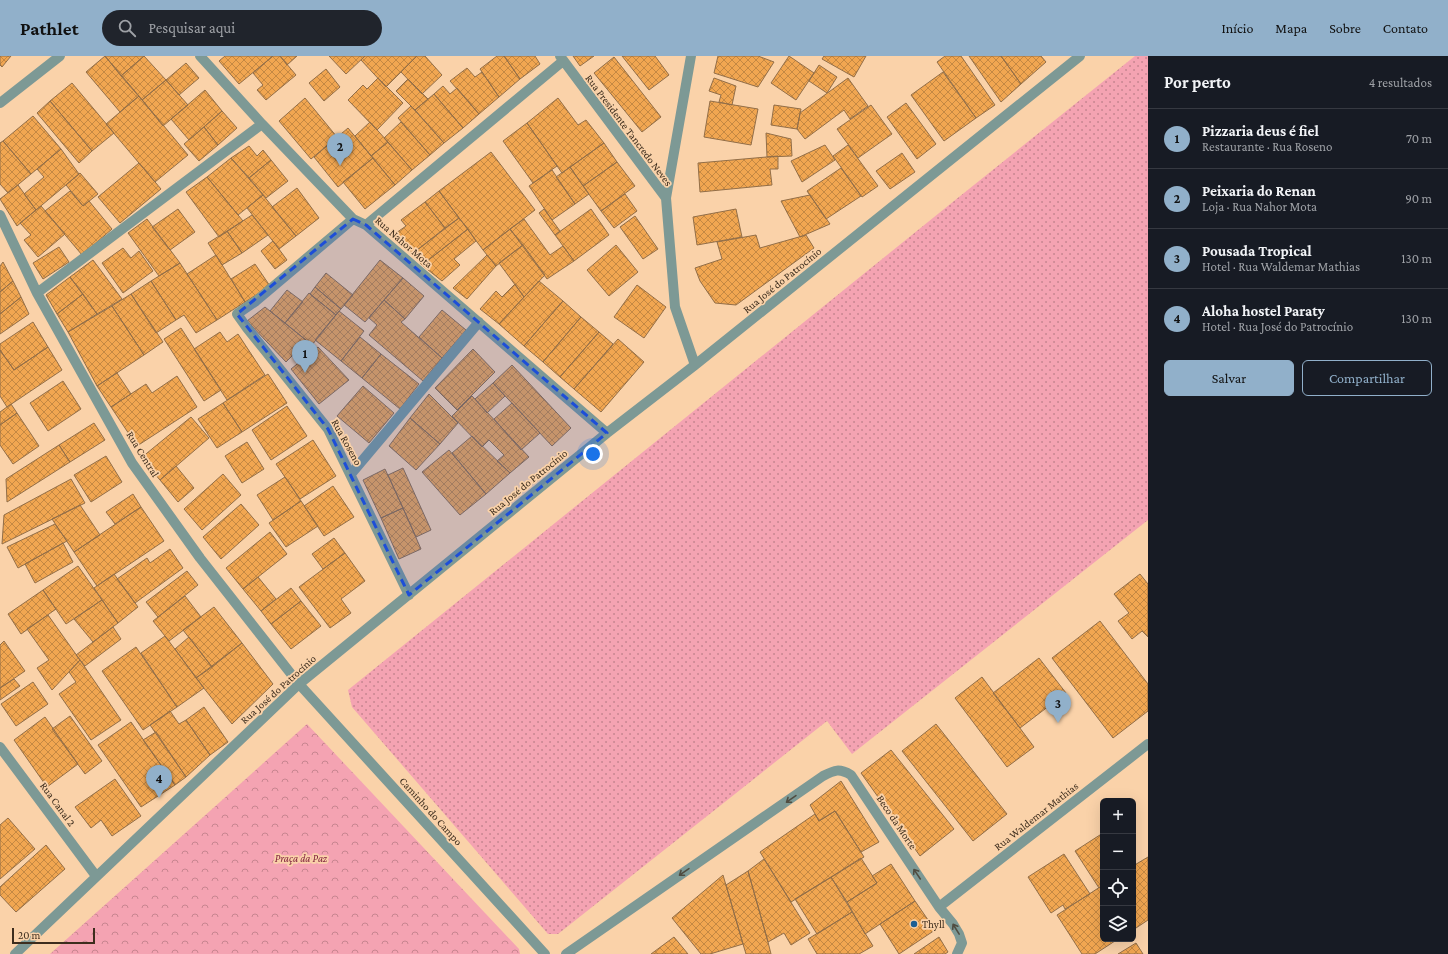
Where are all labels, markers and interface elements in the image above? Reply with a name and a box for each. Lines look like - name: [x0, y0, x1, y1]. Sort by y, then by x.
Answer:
- search box: [102, 10, 382, 46]
- icon: search: [116, 17, 138, 39]
- text: Pathlet: [20, 18, 78, 39]
- text: Pesquisar aqui: [148, 20, 235, 36]
- text: Início: [1222, 20, 1253, 36]
- text: Mapa: [1275, 20, 1307, 36]
- text: Sobre: [1329, 20, 1361, 36]
- text: Contato: [1383, 20, 1428, 36]
- street label: Rua Presidente Tancredo Neves: [583, 72, 675, 188]
- text: Por perto: [1164, 73, 1231, 92]
- text: 4 resultados: [1369, 75, 1432, 90]
- text: Pizzaria deus é fiel: [1202, 123, 1319, 139]
- text: 1: [1175, 131, 1179, 146]
- text: 70 m: [1406, 131, 1432, 146]
- pin: 2: [327, 133, 353, 166]
- text: Restaurante · Rua Roseno: [1202, 139, 1332, 154]
- text: Peixaria do Renan: [1202, 183, 1316, 199]
- text: 2: [1174, 191, 1180, 206]
- text: 90 m: [1405, 191, 1432, 206]
- text: Loja · Rua Nahor Mota: [1202, 199, 1317, 214]
- street label: Rua Nahor Mota: [373, 214, 435, 270]
- text: Pousada Tropical: [1202, 243, 1312, 259]
- street label: Rua José do Patrocínio: [740, 244, 825, 316]
- text: 3: [1174, 251, 1180, 266]
- text: 130 m: [1401, 251, 1432, 266]
- text: Hotel · Rua Waldemar Mathias: [1202, 259, 1360, 274]
- text: Aloha hostel Paraty: [1202, 303, 1325, 319]
- text: 4: [1173, 311, 1181, 326]
- text: 130 m: [1401, 311, 1432, 326]
- text: Hotel · Rua José do Patrocínio: [1202, 319, 1353, 334]
- pin: 1: [292, 340, 318, 373]
- button: Salvar: [1164, 360, 1294, 396]
- button: Compartilhar: [1302, 360, 1432, 396]
- street label: Rua Roseno: [329, 417, 365, 468]
- street label: Rua Central: [124, 429, 162, 479]
- your location: [583, 444, 603, 464]
- street label: Rua José do Patrocínio: [486, 446, 571, 518]
- street label: Rua José do Patrocínio: [238, 652, 319, 727]
- pin: 3: [1045, 690, 1071, 723]
- pin: 4: [146, 765, 172, 798]
- street label: Caminho do Campo: [397, 774, 465, 849]
- street label: Rua Canal 2: [38, 780, 78, 828]
- street label: Rua Waldemar Mathias: [992, 780, 1080, 852]
- street label: Beco da Morte: [874, 793, 920, 851]
- one-way arrow: [786, 795, 797, 803]
- map controls: [1100, 798, 1136, 942]
- button: +: [1100, 798, 1136, 834]
- button: −: [1100, 834, 1136, 870]
- park label: Praça da Paz: [275, 852, 328, 865]
- one-way arrow: [679, 868, 690, 876]
- one-way arrow: [913, 869, 921, 880]
- button: locate: [1100, 870, 1136, 906]
- button: layers: [1100, 906, 1136, 942]
- place label: Thyll: [922, 918, 945, 931]
- marker: Thyll: [909, 919, 919, 929]
- one-way arrow: [952, 924, 960, 935]
- scale bar: [12, 926, 95, 945]
- text: 20 m: [18, 929, 40, 941]

